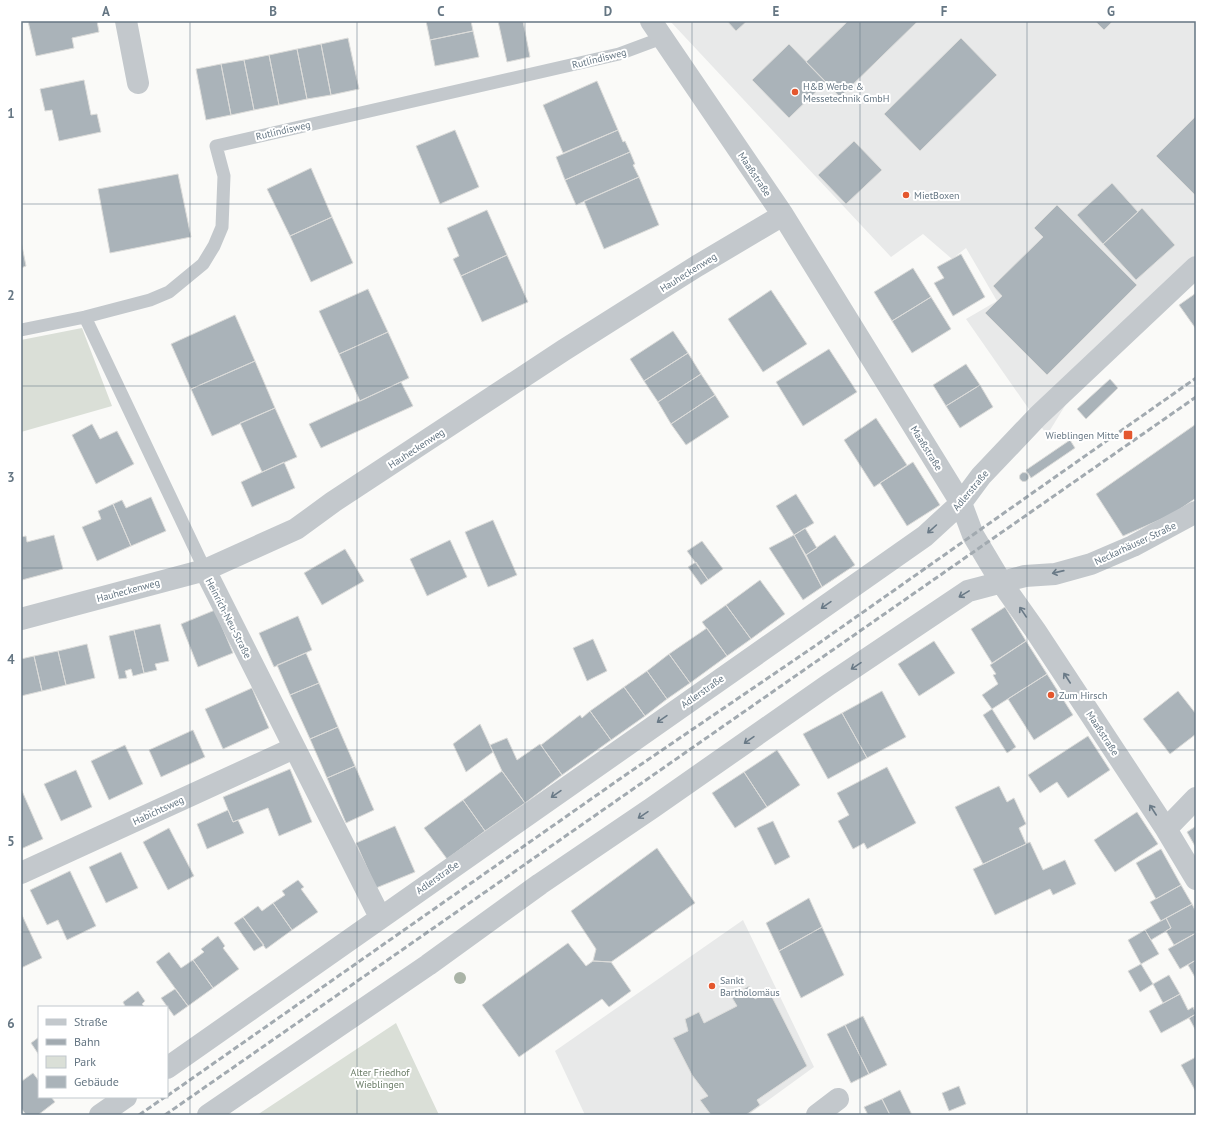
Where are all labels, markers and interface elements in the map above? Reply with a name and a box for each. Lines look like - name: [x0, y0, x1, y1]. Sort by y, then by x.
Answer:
- text: A: [102, 3, 110, 20]
- text: B: [269, 3, 277, 20]
- text: C: [437, 3, 445, 20]
- text: D: [604, 3, 612, 20]
- text: E: [773, 3, 780, 20]
- text: F: [941, 3, 948, 20]
- text: G: [1107, 3, 1115, 20]
- street label: Rutlindisweg: [571, 45, 628, 72]
- place label: H&B Werbe & Messetechnik GmbH: [803, 80, 889, 105]
- marker: H&B Werbe & Messetechnik GmbH: [790, 87, 800, 97]
- text: 1: [7, 105, 15, 122]
- street label: Rutlindisweg: [255, 118, 312, 143]
- street label: Maaßstraße: [735, 150, 774, 199]
- place label: MietBoxen: [914, 189, 959, 202]
- marker: MietBoxen: [901, 190, 911, 200]
- street label: Hauheckenweg: [657, 250, 719, 295]
- text: 2: [7, 287, 15, 304]
- street label: Maaßstraße: [908, 423, 946, 473]
- street label: Hauheckenweg: [386, 425, 447, 472]
- place label: Wieblingen Mitte: [1046, 429, 1119, 442]
- marker: Wieblingen Mitte: [1122, 429, 1134, 441]
- street label: Adlerstraße: [949, 467, 991, 513]
- text: 3: [7, 469, 15, 486]
- street label: Neckarhäuser Straße: [1092, 519, 1178, 568]
- one-way arrow: [927, 525, 937, 534]
- one-way arrow: [1052, 569, 1065, 577]
- street label: Hauheckenweg: [95, 576, 161, 605]
- street label: Heinrich-Neu-Straße: [203, 576, 254, 661]
- one-way arrow: [958, 591, 970, 599]
- one-way arrow: [821, 601, 832, 609]
- one-way arrow: [1019, 607, 1027, 618]
- text: 4: [7, 651, 15, 668]
- one-way arrow: [851, 662, 862, 670]
- street label: Adlerstraße: [678, 672, 726, 711]
- one-way arrow: [1063, 673, 1071, 684]
- place label: Zum Hirsch: [1059, 689, 1107, 702]
- marker: Zum Hirsch: [1046, 690, 1056, 700]
- street label: Maaßstraße: [1083, 708, 1122, 758]
- one-way arrow: [657, 715, 668, 723]
- one-way arrow: [744, 736, 755, 744]
- one-way arrow: [551, 790, 562, 798]
- street label: Habichtsweg: [131, 793, 186, 828]
- one-way arrow: [1149, 804, 1157, 816]
- one-way arrow: [637, 810, 648, 819]
- text: 5: [7, 833, 15, 850]
- street label: Adlerstraße: [413, 858, 461, 897]
- place label: Sankt Bartholomäus: [720, 974, 780, 999]
- marker: Sankt Bartholomäus: [707, 981, 717, 991]
- legend: [38, 1006, 168, 1098]
- text: Straße: [74, 1014, 108, 1029]
- text: 6: [7, 1015, 15, 1032]
- text: Bahn: [74, 1034, 100, 1049]
- text: Park: [74, 1054, 96, 1069]
- park label: Alter Friedhof Wieblingen: [351, 1066, 410, 1091]
- text: Gebäude: [74, 1074, 119, 1089]

